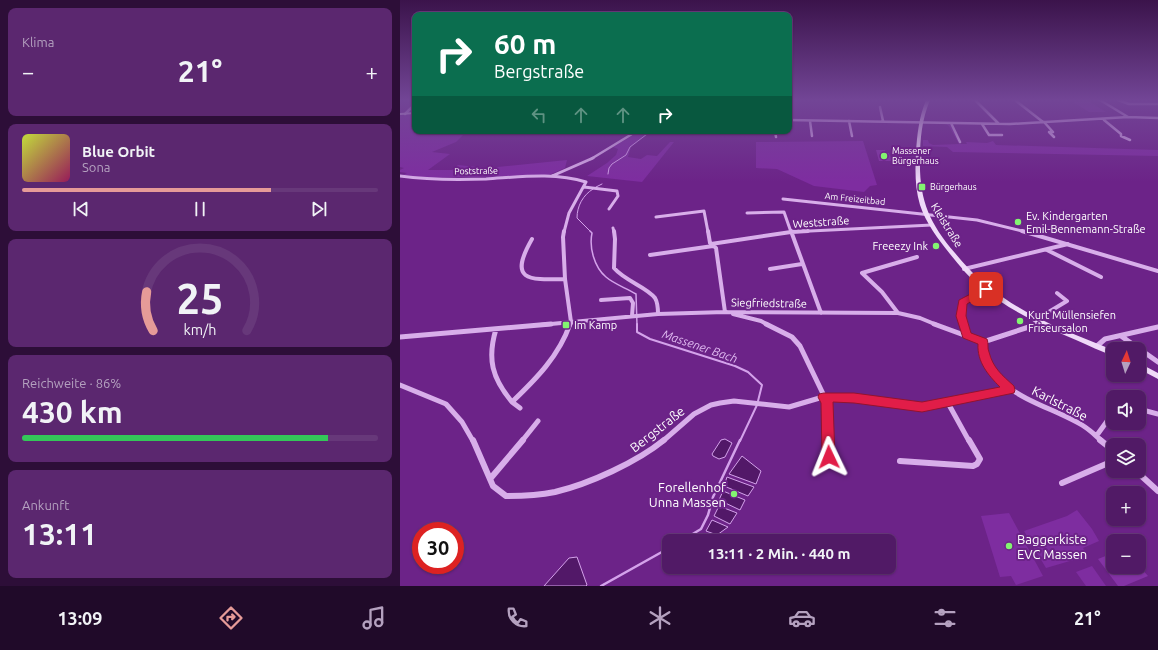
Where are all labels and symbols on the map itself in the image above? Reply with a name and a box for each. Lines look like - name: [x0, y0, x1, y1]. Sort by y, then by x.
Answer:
- place label: Massener Bürgerhaus: [892, 146, 939, 166]
- marker: Massener Bürgerhaus: [879, 151, 889, 161]
- street label: Poststraße: [454, 166, 498, 176]
- marker: Bürgerhaus: [917, 182, 927, 192]
- place label: Bürgerhaus: [930, 182, 977, 192]
- street label: Am Freizeitbad: [824, 191, 886, 207]
- street label: Kleistraße: [929, 201, 965, 249]
- place label: Ev. Kindergarten Emil-Bennemann-Straße: [1026, 210, 1146, 235]
- street label: Weststraße: [792, 214, 850, 230]
- marker: Ev. Kindergarten Emil-Bennemann-Straße: [1013, 217, 1023, 227]
- place label: Freeezy Ink: [872, 240, 928, 252]
- marker: Freeezy Ink: [931, 241, 941, 251]
- pin: [969, 272, 1003, 306]
- street label: Siegfriedstraße: [731, 296, 807, 310]
- place label: Kurt Müllensiefen Friseursalon: [1028, 309, 1116, 334]
- marker: Kurt Müllensiefen Friseursalon: [1015, 316, 1025, 326]
- place label: Im Kamp: [574, 319, 617, 331]
- marker: Im Kamp: [561, 320, 571, 330]
- water label: Massener Bach: [661, 327, 739, 365]
- north arrow: [1106, 342, 1146, 382]
- street label: Karlstraße: [1030, 383, 1090, 423]
- street label: Bergstraße: [627, 403, 687, 455]
- position arrow: [808, 436, 850, 478]
- place label: Forellenhof Unna Massen: [649, 480, 726, 509]
- marker: Forellenhof Unna Massen: [729, 489, 739, 499]
- speed limit sign: 30: [412, 522, 464, 574]
- place label: Baggerkiste EVC Massen: [1017, 532, 1087, 561]
- marker: Baggerkiste EVC Massen: [1004, 541, 1014, 551]

